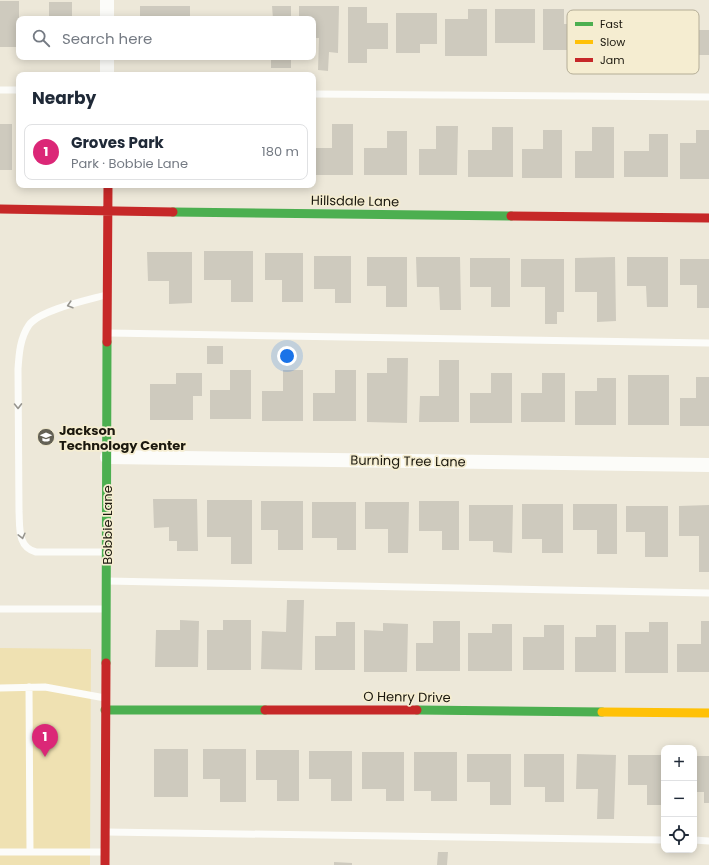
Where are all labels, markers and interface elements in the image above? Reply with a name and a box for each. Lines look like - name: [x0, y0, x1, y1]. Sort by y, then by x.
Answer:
- legend: [567, 10, 699, 74]
- search box: [16, 16, 316, 60]
- text: Fast: [600, 16, 623, 32]
- icon: search: [30, 27, 52, 49]
- text: Search here: [62, 28, 152, 49]
- text: Slow: [600, 34, 625, 50]
- text: Jam: [600, 52, 625, 68]
- text: Nearby: [32, 86, 96, 110]
- text: Groves Park: [71, 132, 164, 153]
- text: 1: [44, 142, 48, 161]
- text: 180 m: [262, 142, 299, 161]
- text: Park · Bobbie Lane: [71, 154, 188, 173]
- street label: Hillsdale Lane: [311, 191, 399, 211]
- one-way arrow: [67, 300, 74, 309]
- your location: [277, 346, 297, 366]
- one-way arrow: [14, 403, 22, 409]
- place label: Jackson Technology Center: [59, 421, 186, 455]
- school or university icon: Jackson Technology Center: [36, 427, 56, 447]
- street label: Burning Tree Lane: [350, 450, 466, 472]
- street label: Bobbie Lane: [98, 485, 117, 565]
- one-way arrow: [17, 533, 25, 539]
- street label: O Henry Drive: [363, 687, 451, 707]
- pin: 1: [32, 724, 58, 757]
- map controls: [661, 745, 697, 853]
- button: +: [661, 745, 697, 781]
- button: −: [661, 781, 697, 817]
- button: locate: [661, 817, 697, 853]

